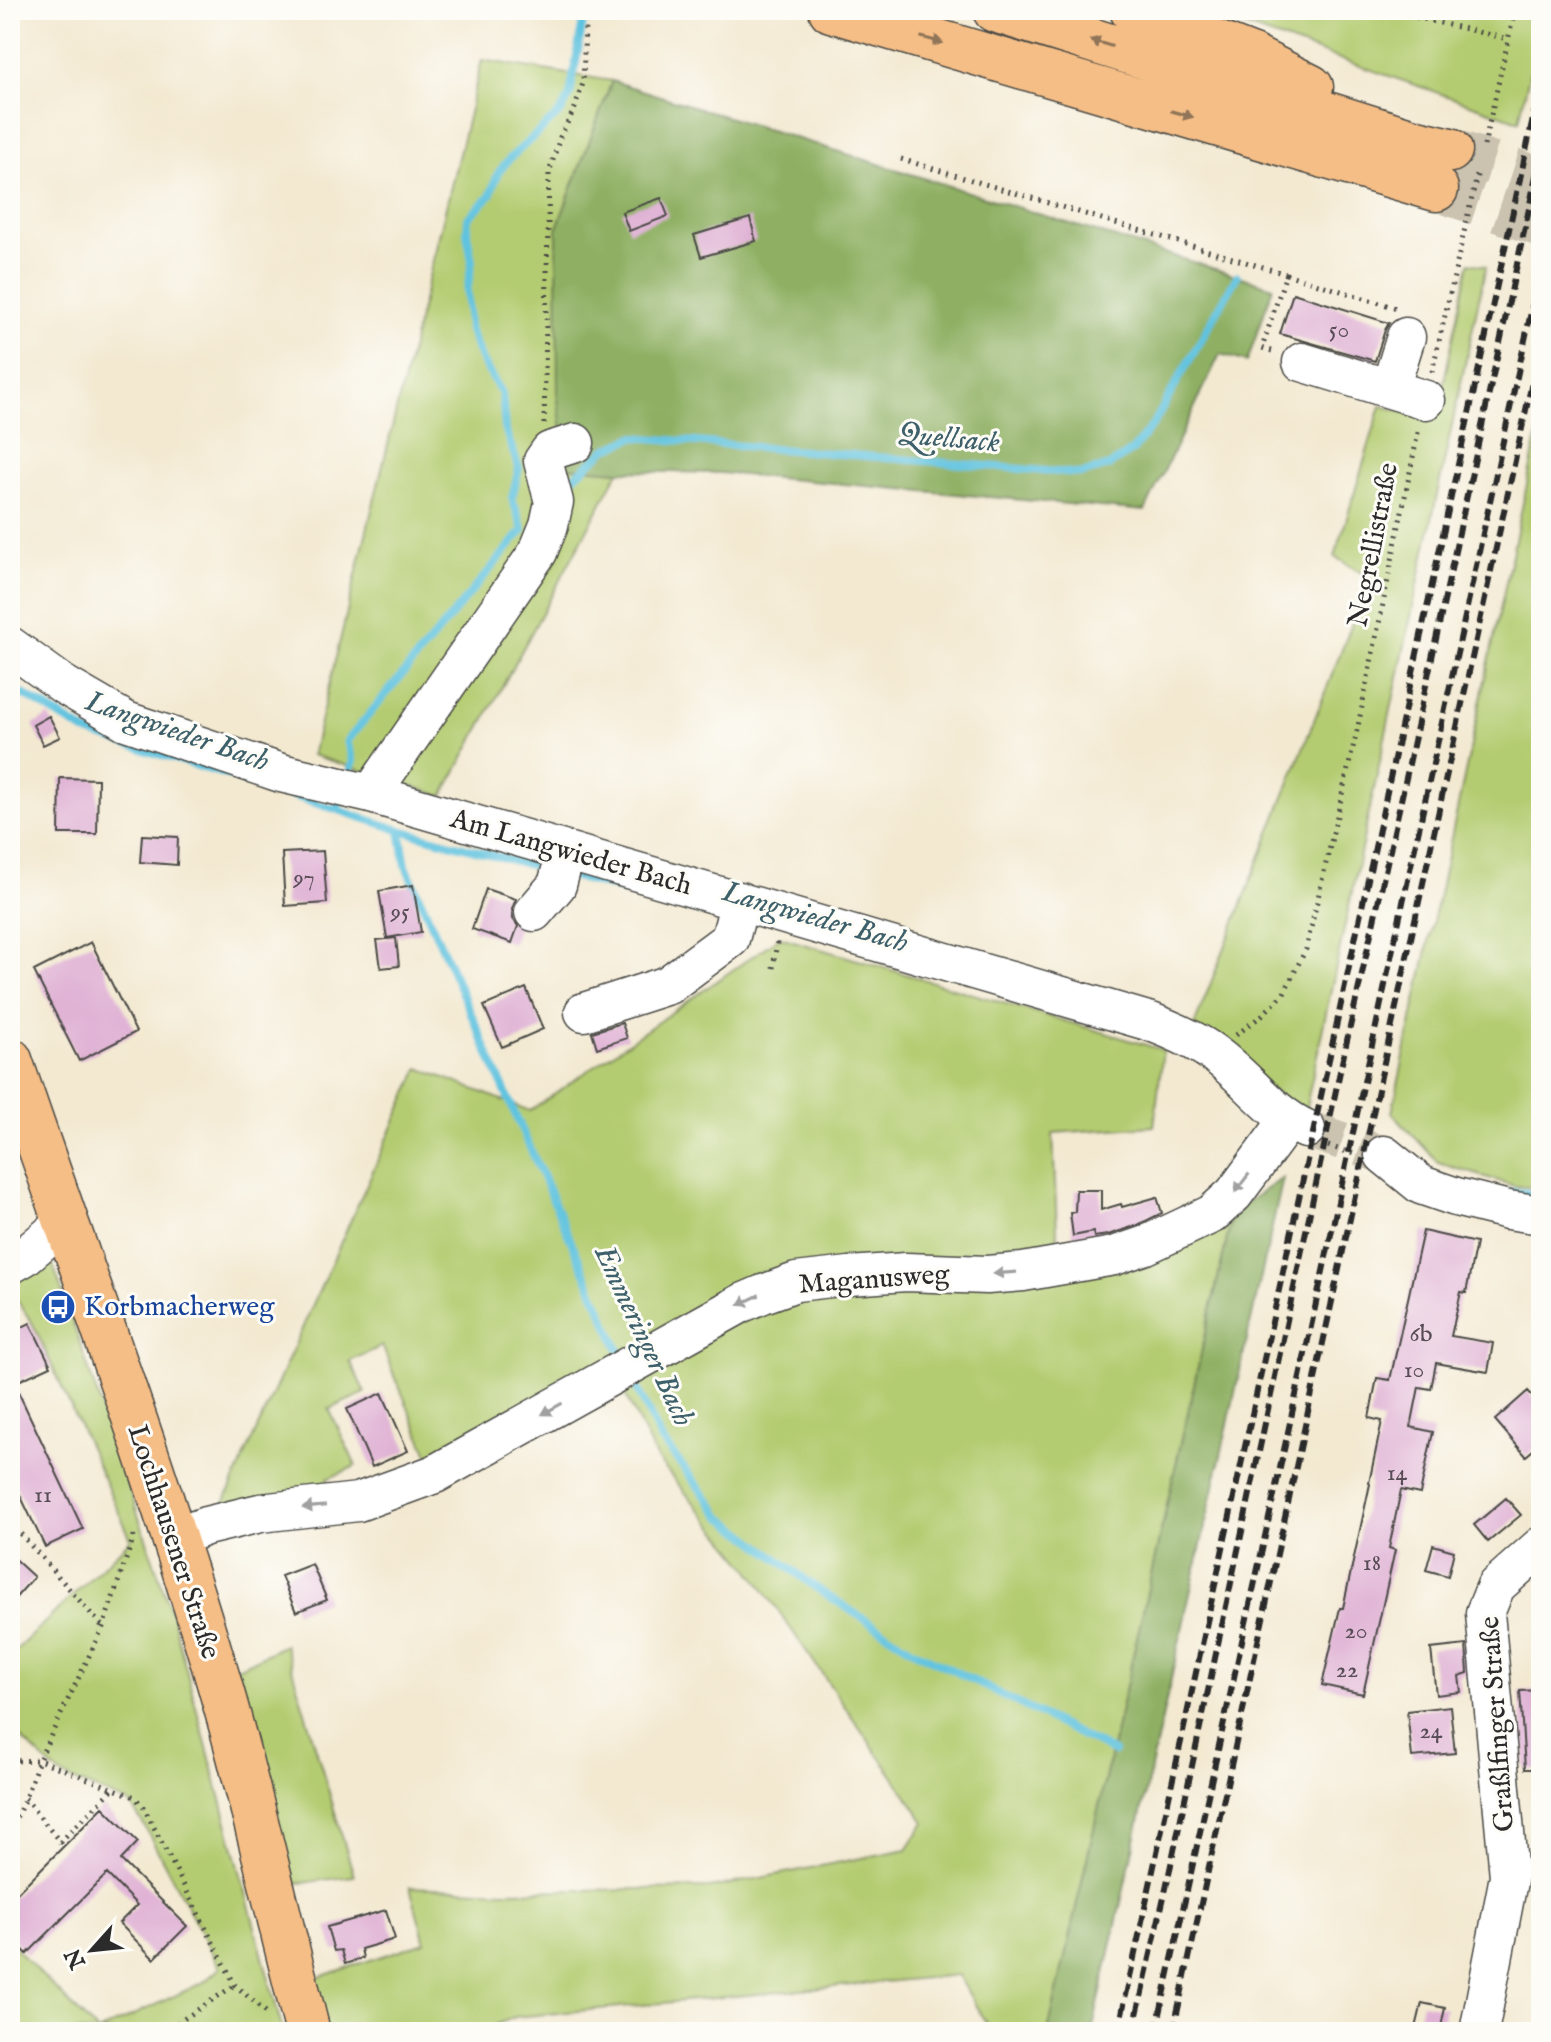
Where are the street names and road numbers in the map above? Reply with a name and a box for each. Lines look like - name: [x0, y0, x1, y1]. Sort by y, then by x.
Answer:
- street label: Negrellistraße: [1341, 460, 1407, 630]
- street label: Am Langwieder Bach: [445, 802, 696, 904]
- street label: Maganusweg: [797, 1257, 951, 1303]
- street label: Lochhausener Straße: [119, 1420, 227, 1664]
- street label: Graßlfinger Straße: [1473, 1615, 1523, 1833]

